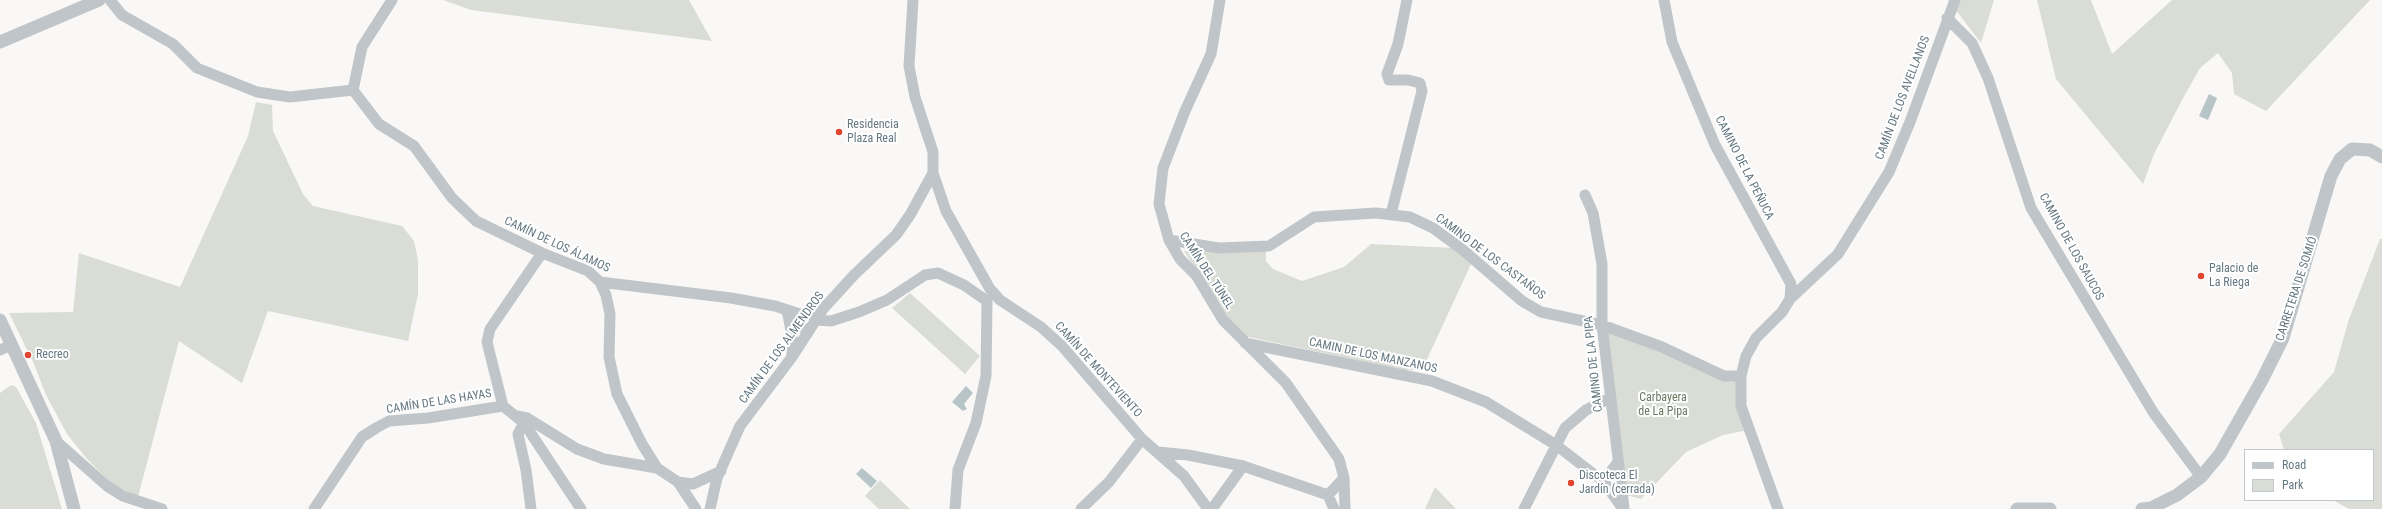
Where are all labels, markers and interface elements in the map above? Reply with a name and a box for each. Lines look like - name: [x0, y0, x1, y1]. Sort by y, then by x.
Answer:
- street label: CAMÍN DE LOS AVELLANOS: [1873, 34, 1933, 162]
- street label: CAMINO DE LA PEÑUCA: [1712, 114, 1776, 222]
- place label: Residencia Plaza Real: [847, 118, 899, 146]
- marker: Residencia Plaza Real: [834, 127, 844, 137]
- street label: CAMINO DE LOS SAUCOS: [2036, 191, 2106, 303]
- street label: CAMINO DE LOS CASTAÑOS: [1432, 211, 1548, 303]
- street label: CAMÍN DE LOS ÁLAMOS: [502, 214, 612, 276]
- street label: CAMÍN DEL TÚNEL: [1176, 230, 1236, 312]
- street label: CARRETERA DE SOMIÓ: [2273, 235, 2321, 343]
- place label: Palacio de La Riega: [2209, 262, 2258, 290]
- marker: Palacio de La Riega: [2196, 271, 2206, 281]
- street label: CAMÍN DE LOS ALMENDROS: [737, 289, 827, 407]
- street label: CAMINO DE LA PIPA: [1582, 315, 1606, 413]
- street label: CAMÍN DE MONTEVIENTO: [1051, 319, 1145, 421]
- street label: CAMIN DE LOS MANZANOS: [1308, 335, 1438, 377]
- place label: Recreo: [36, 348, 69, 362]
- marker: Recreo: [23, 350, 33, 360]
- street label: CAMÍN DE LAS HAYAS: [385, 387, 493, 417]
- park label: Carbayera de La Pipa: [1638, 391, 1688, 419]
- legend: [2244, 449, 2374, 501]
- text: Road: [2282, 458, 2306, 472]
- place label: Discoteca El Jardín (cerrada): [1579, 469, 1655, 497]
- marker: Discoteca El Jardín (cerrada): [1566, 478, 1576, 488]
- text: Park: [2282, 478, 2303, 492]

